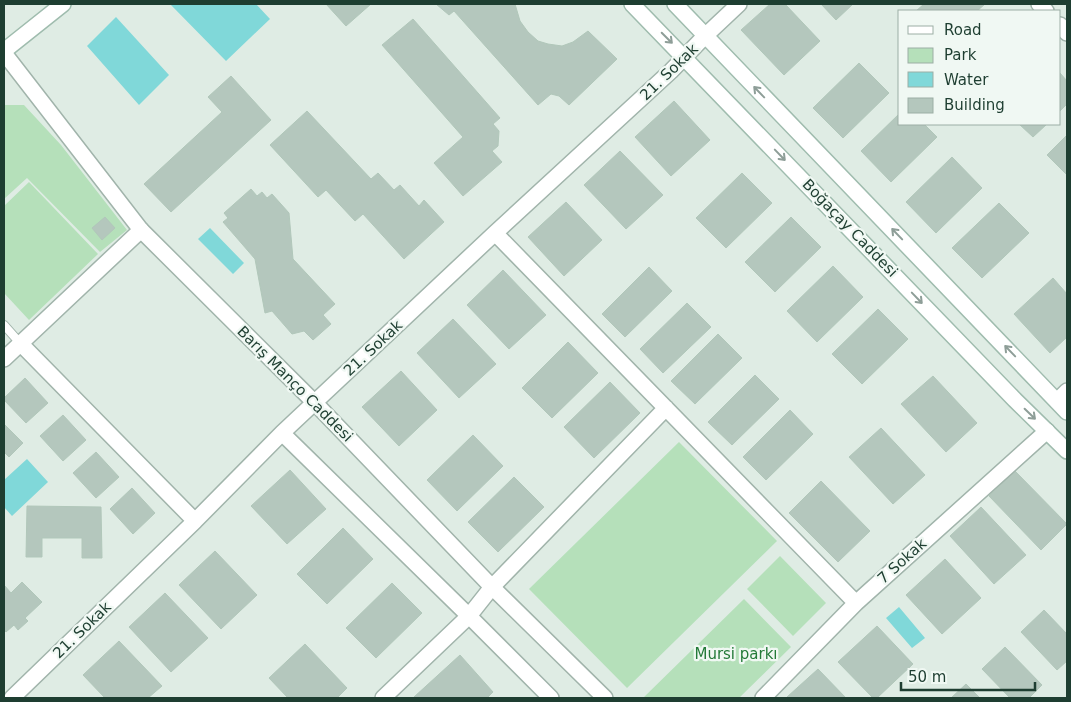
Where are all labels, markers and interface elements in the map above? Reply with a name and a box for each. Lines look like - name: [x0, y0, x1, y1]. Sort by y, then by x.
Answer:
- legend: [898, 10, 1061, 125]
- text: Road: [944, 21, 982, 39]
- one-way arrow: [661, 32, 673, 44]
- street label: 21. Sokak: [636, 40, 702, 104]
- text: Park: [944, 46, 977, 64]
- text: Water: [944, 71, 989, 89]
- one-way arrow: [753, 86, 765, 98]
- text: Building: [944, 96, 1005, 114]
- one-way arrow: [774, 149, 786, 161]
- street label: Boğaçay Caddesi: [799, 175, 901, 281]
- one-way arrow: [890, 228, 903, 240]
- one-way arrow: [911, 291, 923, 304]
- street label: 21. Sokak: [340, 316, 406, 380]
- street label: Barış Manço Caddesi: [233, 322, 357, 446]
- one-way arrow: [1003, 345, 1016, 357]
- one-way arrow: [1023, 408, 1036, 420]
- street label: 7 Sokak: [874, 534, 930, 588]
- street label: 21. Sokak: [49, 598, 115, 662]
- park label: Mursi parkı: [694, 645, 778, 663]
- scale bar: [901, 660, 1035, 692]
- text: 50 m: [908, 668, 946, 686]

